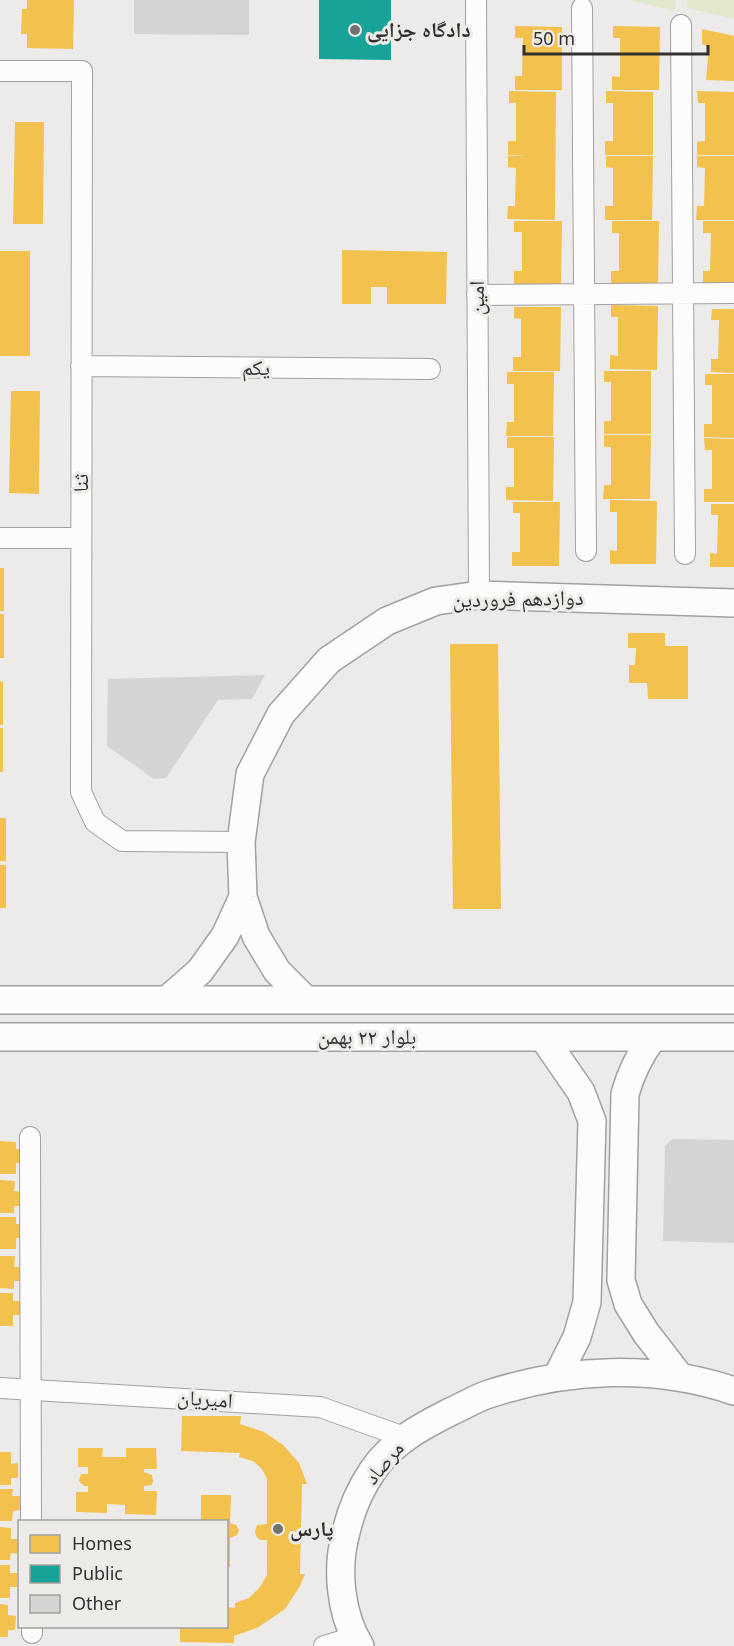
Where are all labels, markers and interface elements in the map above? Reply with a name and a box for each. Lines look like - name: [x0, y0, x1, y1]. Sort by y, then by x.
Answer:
- place label: دادگاه جزایی: [367, 15, 471, 43]
- scale bar: [524, 18, 708, 56]
- marker: دادگاه جزایی: [348, 23, 362, 37]
- text: 50 m: [533, 26, 575, 50]
- street label: امین: [462, 281, 490, 315]
- street label: یکم: [242, 353, 270, 382]
- street label: ثنا: [66, 473, 94, 492]
- street label: دوازدهم فروردین: [452, 583, 584, 614]
- street label: بلوار ۲۲ بهمن: [318, 1022, 416, 1050]
- street label: امیریان: [176, 1382, 234, 1414]
- street label: مرصاد: [357, 1435, 410, 1490]
- place label: پارس: [290, 1514, 333, 1542]
- legend: [18, 1520, 228, 1628]
- marker: پارس: [271, 1522, 285, 1536]
- text: Homes: [72, 1531, 132, 1555]
- text: Public: [72, 1561, 123, 1585]
- text: Other: [72, 1591, 122, 1615]

